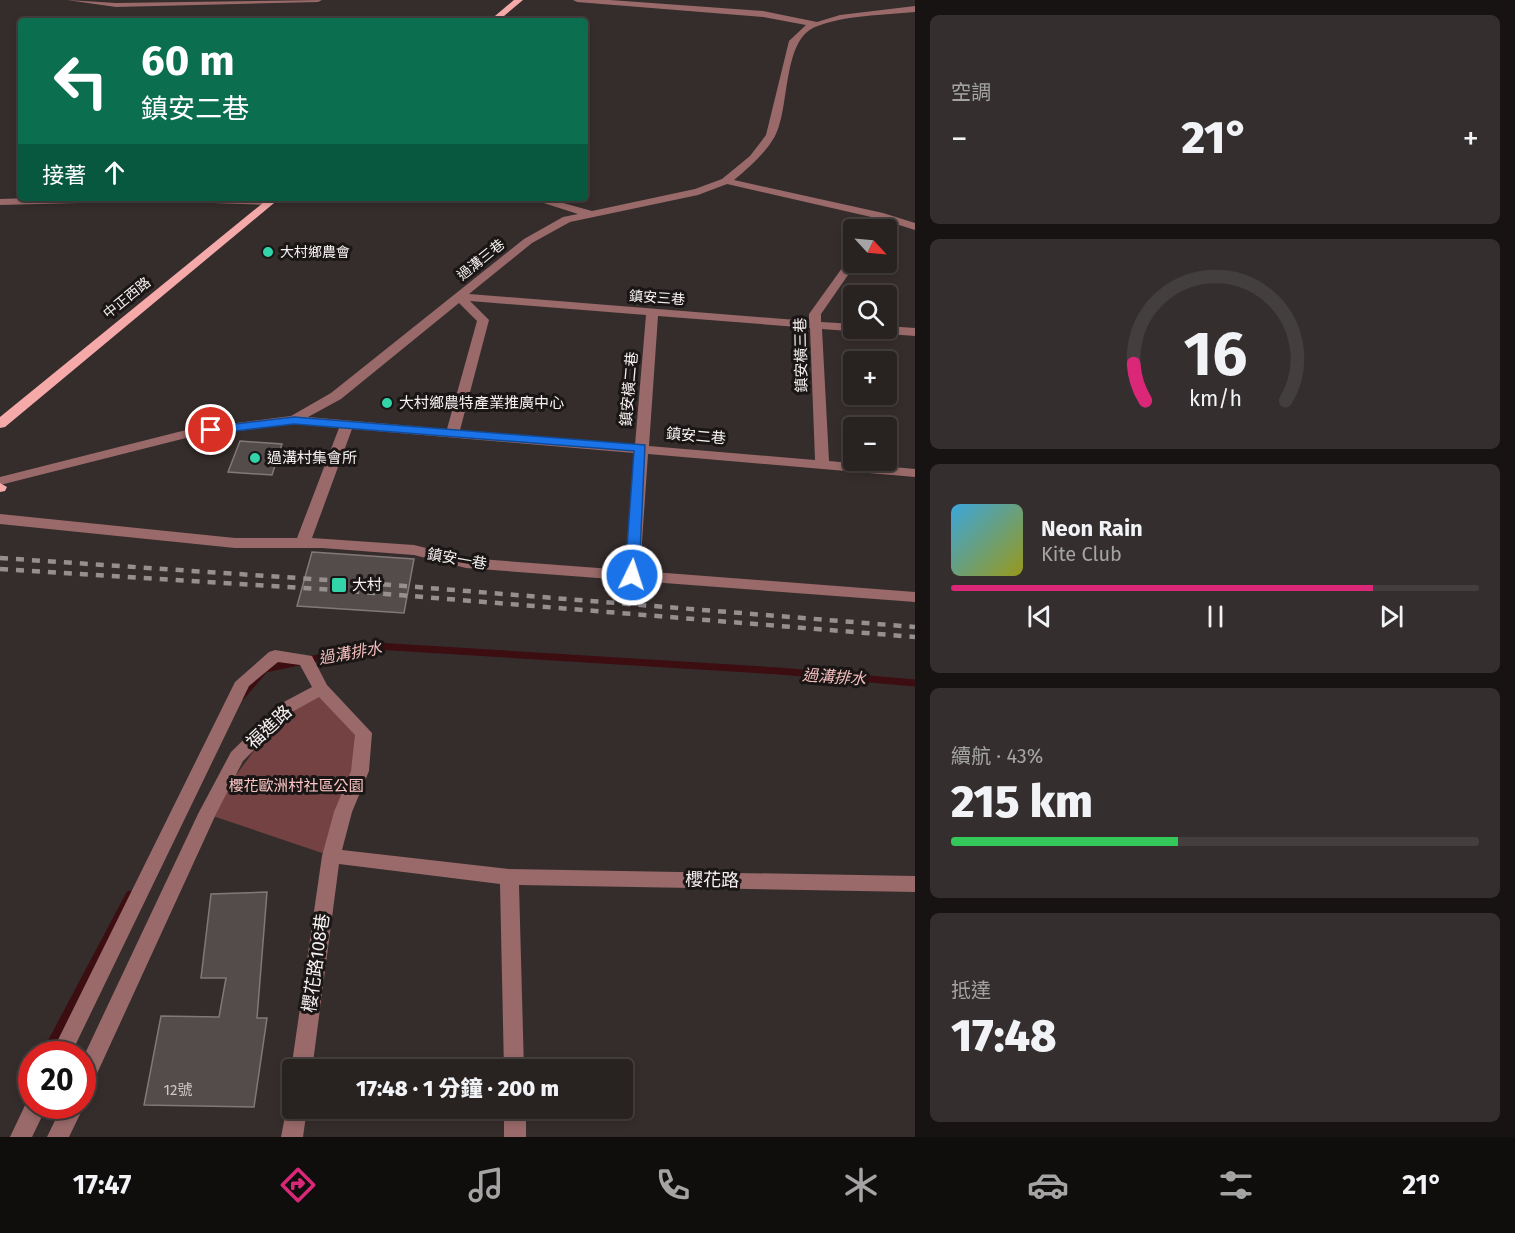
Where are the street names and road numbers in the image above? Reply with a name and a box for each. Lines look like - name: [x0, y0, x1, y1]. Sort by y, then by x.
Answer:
- street label: 過溝三巷: [454, 236, 508, 284]
- street label: 中正西路: [100, 274, 154, 322]
- street label: 鎮安三巷: [628, 288, 686, 308]
- street label: 鎮安橫三巷: [791, 317, 811, 393]
- street label: 鎮安橫二巷: [617, 351, 641, 427]
- street label: 鎮安二巷: [665, 424, 727, 448]
- street label: 鎮安一巷: [426, 545, 488, 573]
- street label: 福進路: [242, 701, 296, 753]
- street label: 櫻花路: [685, 869, 739, 891]
- street label: 櫻花路108巷: [298, 912, 334, 1014]

